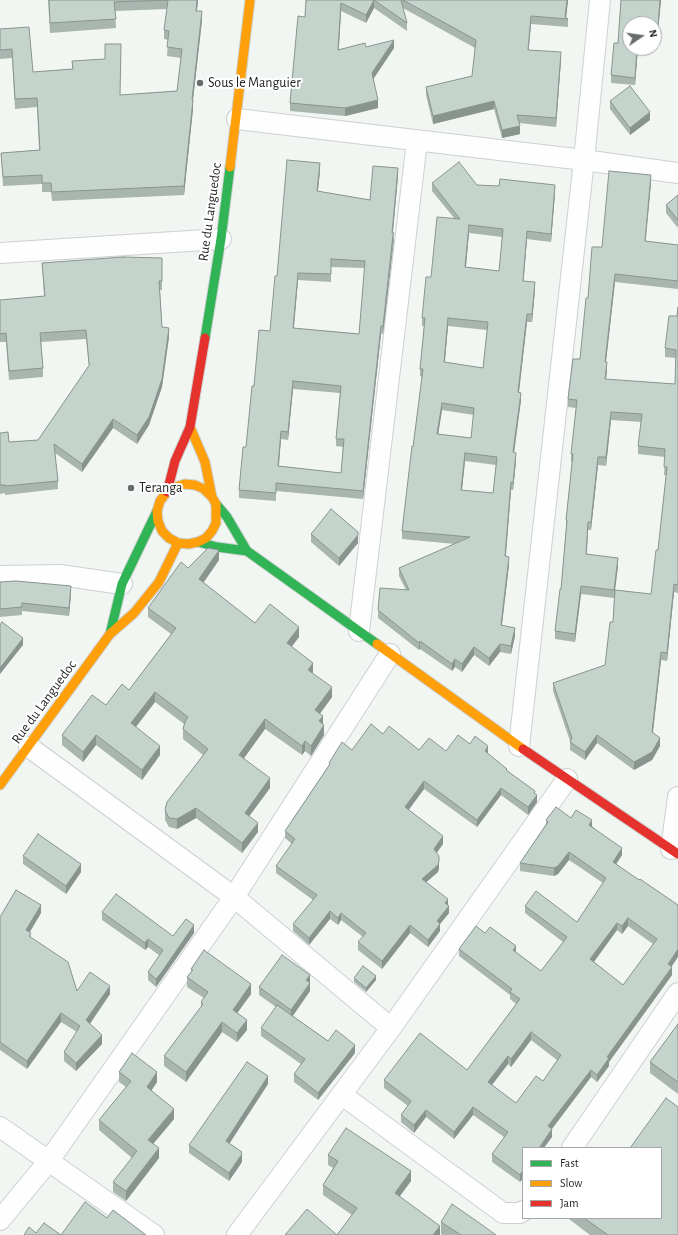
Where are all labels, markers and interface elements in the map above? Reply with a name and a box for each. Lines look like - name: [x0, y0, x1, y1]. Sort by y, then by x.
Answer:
- north arrow: [622, 16, 662, 56]
- text: N: [647, 28, 659, 38]
- place label: Sous le Manguier: [208, 75, 301, 91]
- marker: Sous le Manguier: [195, 78, 205, 88]
- street label: Rue du Languedoc: [195, 162, 225, 262]
- place label: Teranga: [139, 480, 182, 496]
- marker: Teranga: [126, 483, 136, 493]
- street label: Rue du Languedoc: [8, 657, 80, 747]
- legend: [522, 1147, 662, 1219]
- text: Fast: [560, 1157, 579, 1169]
- text: Slow: [560, 1177, 582, 1189]
- text: Jam: [560, 1197, 579, 1209]

